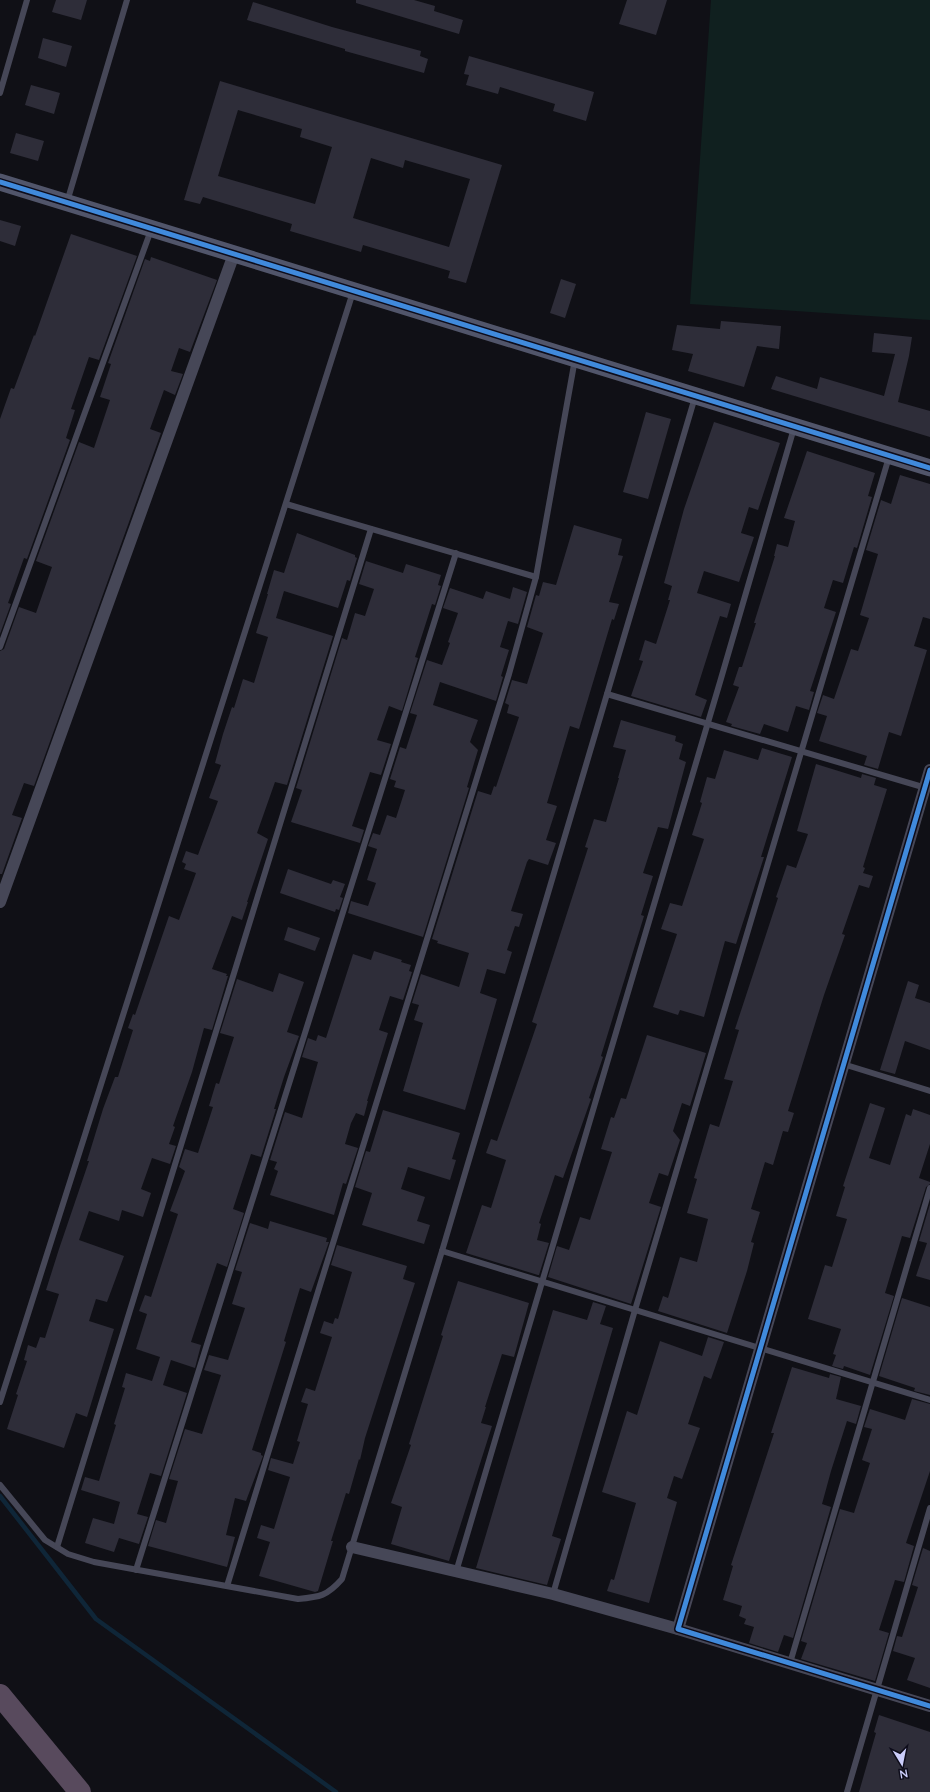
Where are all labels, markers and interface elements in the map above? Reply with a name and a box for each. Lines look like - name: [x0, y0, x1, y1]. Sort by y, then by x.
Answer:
- north arrow: [882, 1744, 922, 1784]
- text: N: [899, 1767, 909, 1781]

